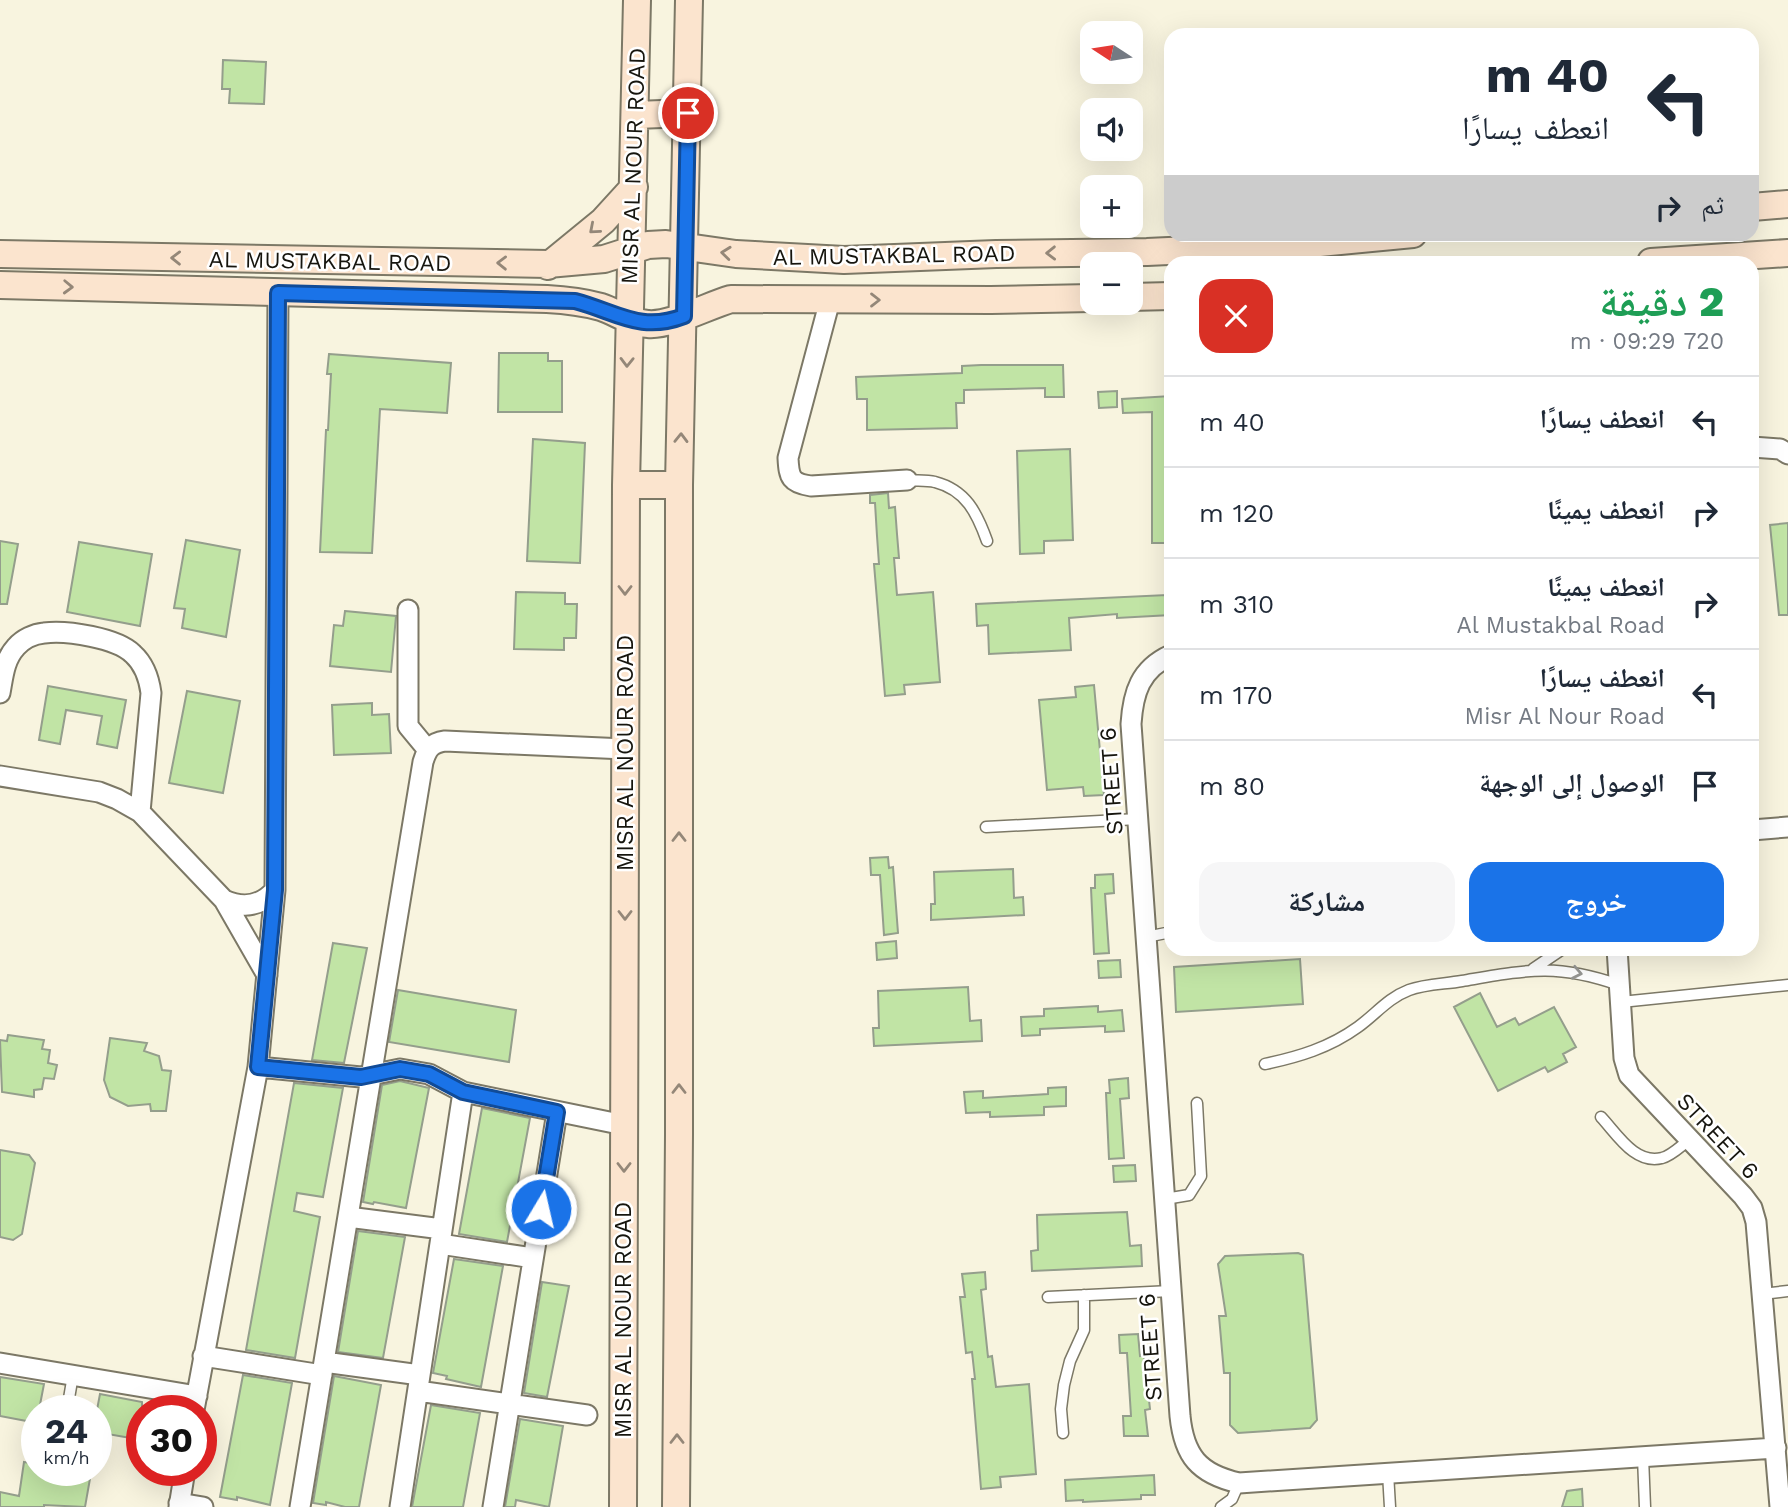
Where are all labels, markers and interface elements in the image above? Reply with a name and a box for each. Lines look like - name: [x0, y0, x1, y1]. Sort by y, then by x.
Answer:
- north arrow: [1080, 21, 1143, 84]
- map controls: [1080, 21, 1143, 315]
- text: 40 m: [1486, 46, 1609, 104]
- street label: MISR AL NOUR ROAD: [616, 47, 651, 285]
- icon: left: [1633, 56, 1724, 147]
- pin: [658, 83, 718, 143]
- icon: arrive: [669, 94, 707, 132]
- button: sound: [1080, 98, 1143, 161]
- text: انعطف يسارًا: [1462, 109, 1609, 147]
- button: +: [1080, 175, 1143, 238]
- icon: right: [1649, 189, 1687, 227]
- text: ثم: [1701, 190, 1724, 220]
- one-way arrow: [589, 221, 602, 233]
- street label: AL MUSTAKBAL ROAD: [772, 240, 1016, 271]
- one-way arrow: [1045, 245, 1056, 261]
- street label: AL MUSTAKBAL ROAD: [208, 246, 452, 277]
- one-way arrow: [720, 246, 731, 261]
- one-way arrow: [170, 250, 181, 266]
- button: −: [1080, 252, 1143, 315]
- one-way arrow: [496, 256, 507, 271]
- text: 2 دقيقة: [1599, 277, 1724, 326]
- button: close: [1199, 279, 1273, 353]
- one-way arrow: [63, 280, 74, 295]
- one-way arrow: [870, 292, 881, 308]
- text: 720 m · 09:29: [1570, 328, 1724, 355]
- one-way arrow: [619, 357, 635, 368]
- icon: left: [1686, 403, 1724, 441]
- text: انعطف يسارًا: [1540, 404, 1665, 434]
- text: 40 m: [1199, 407, 1265, 437]
- one-way arrow: [673, 432, 688, 443]
- icon: right: [1686, 494, 1724, 532]
- text: انعطف يمينًا: [1547, 495, 1665, 525]
- text: 120 m: [1199, 498, 1274, 528]
- text: انعطف يمينًا: [1547, 572, 1665, 602]
- one-way arrow: [617, 585, 633, 595]
- icon: right: [1686, 585, 1724, 623]
- text: 310 m: [1199, 589, 1274, 619]
- text: Al Mustakbal Road: [1457, 612, 1665, 639]
- street label: MISR AL NOUR ROAD: [612, 635, 639, 871]
- text: انعطف يسارًا: [1540, 663, 1665, 693]
- icon: left: [1686, 676, 1724, 714]
- text: 170 m: [1199, 680, 1273, 710]
- text: Misr Al Nour Road: [1465, 703, 1665, 730]
- street label: STREET 6: [1094, 726, 1129, 836]
- icon: arrive: [1686, 767, 1724, 805]
- text: الوصول إلى الوجهة: [1479, 768, 1665, 798]
- text: 80 m: [1199, 771, 1265, 801]
- one-way arrow: [671, 831, 687, 842]
- button: مشاركة: [1199, 862, 1455, 942]
- button: خروج: [1469, 862, 1724, 942]
- one-way arrow: [617, 910, 633, 921]
- one-way arrow: [1571, 965, 1583, 980]
- one-way arrow: [671, 1083, 687, 1094]
- street label: STREET 6: [1671, 1088, 1764, 1185]
- one-way arrow: [616, 1162, 632, 1173]
- position arrow: [504, 1172, 578, 1246]
- street label: MISR AL NOUR ROAD: [610, 1202, 637, 1438]
- street label: STREET 6: [1133, 1292, 1168, 1402]
- speed limit sign: 30: [126, 1395, 217, 1486]
- text: 24: [45, 1410, 88, 1452]
- one-way arrow: [669, 1433, 685, 1444]
- text: km/h: [43, 1447, 90, 1468]

